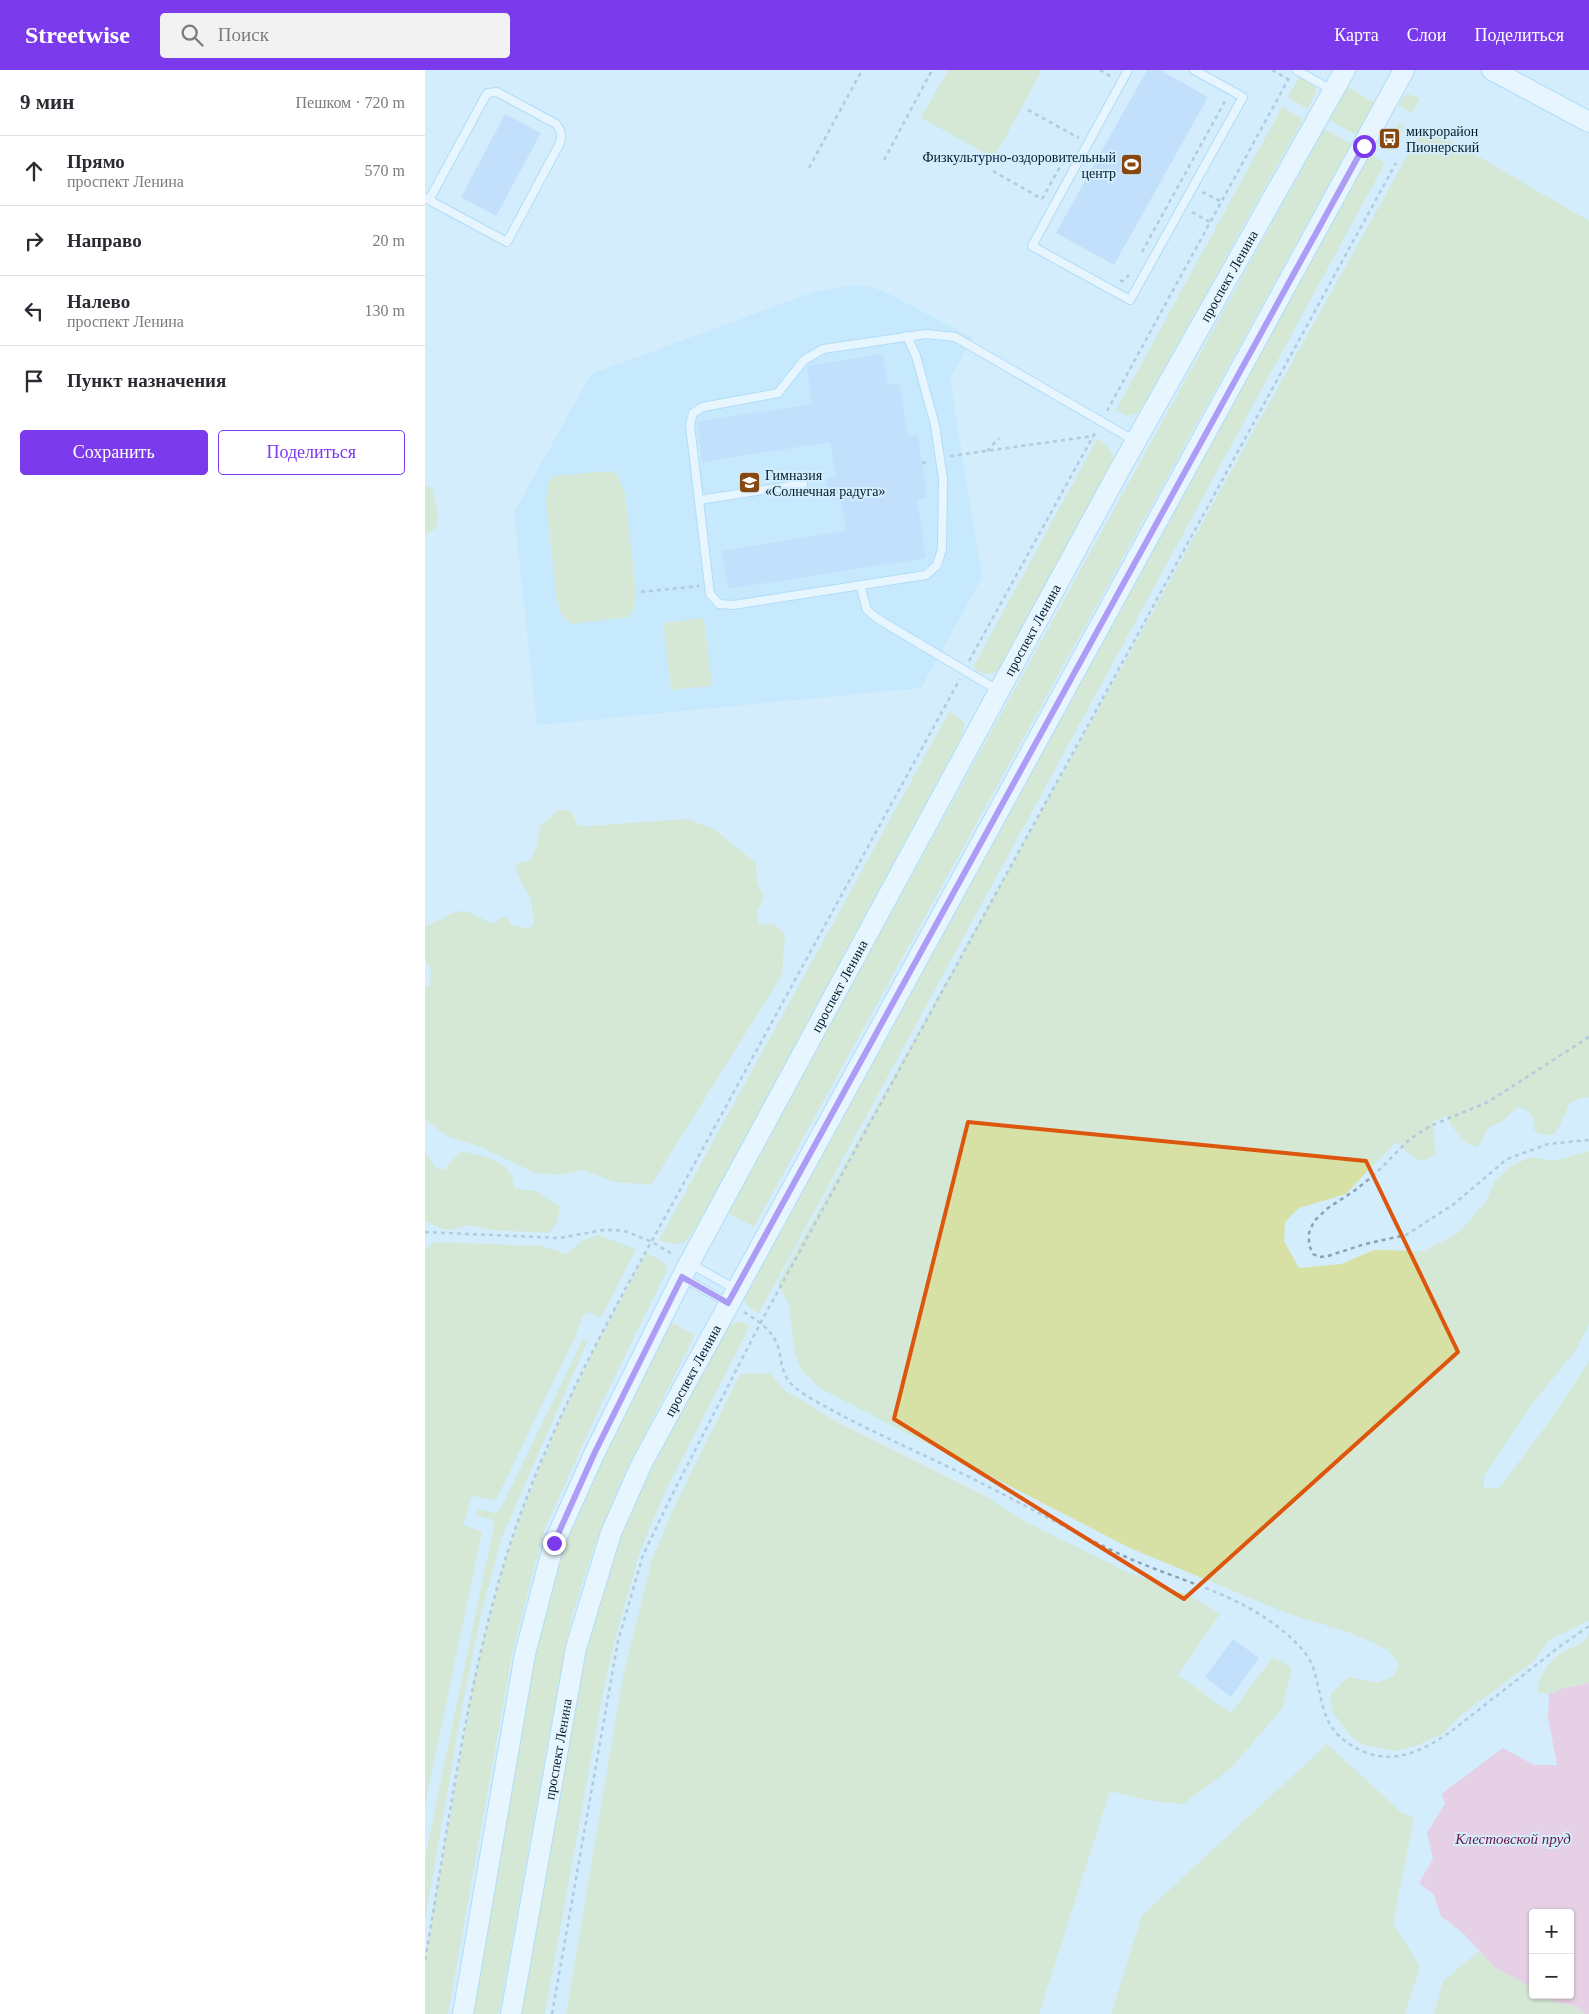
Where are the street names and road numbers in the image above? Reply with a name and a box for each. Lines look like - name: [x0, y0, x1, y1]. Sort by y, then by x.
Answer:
- street label: проспект Ленина: [1198, 227, 1261, 324]
- street label: проспект Ленина: [1002, 581, 1064, 679]
- street label: проспект Ленина: [809, 937, 871, 1035]
- street label: проспект Ленина: [662, 1321, 725, 1419]
- street label: проспект Ленина: [542, 1697, 575, 1801]

